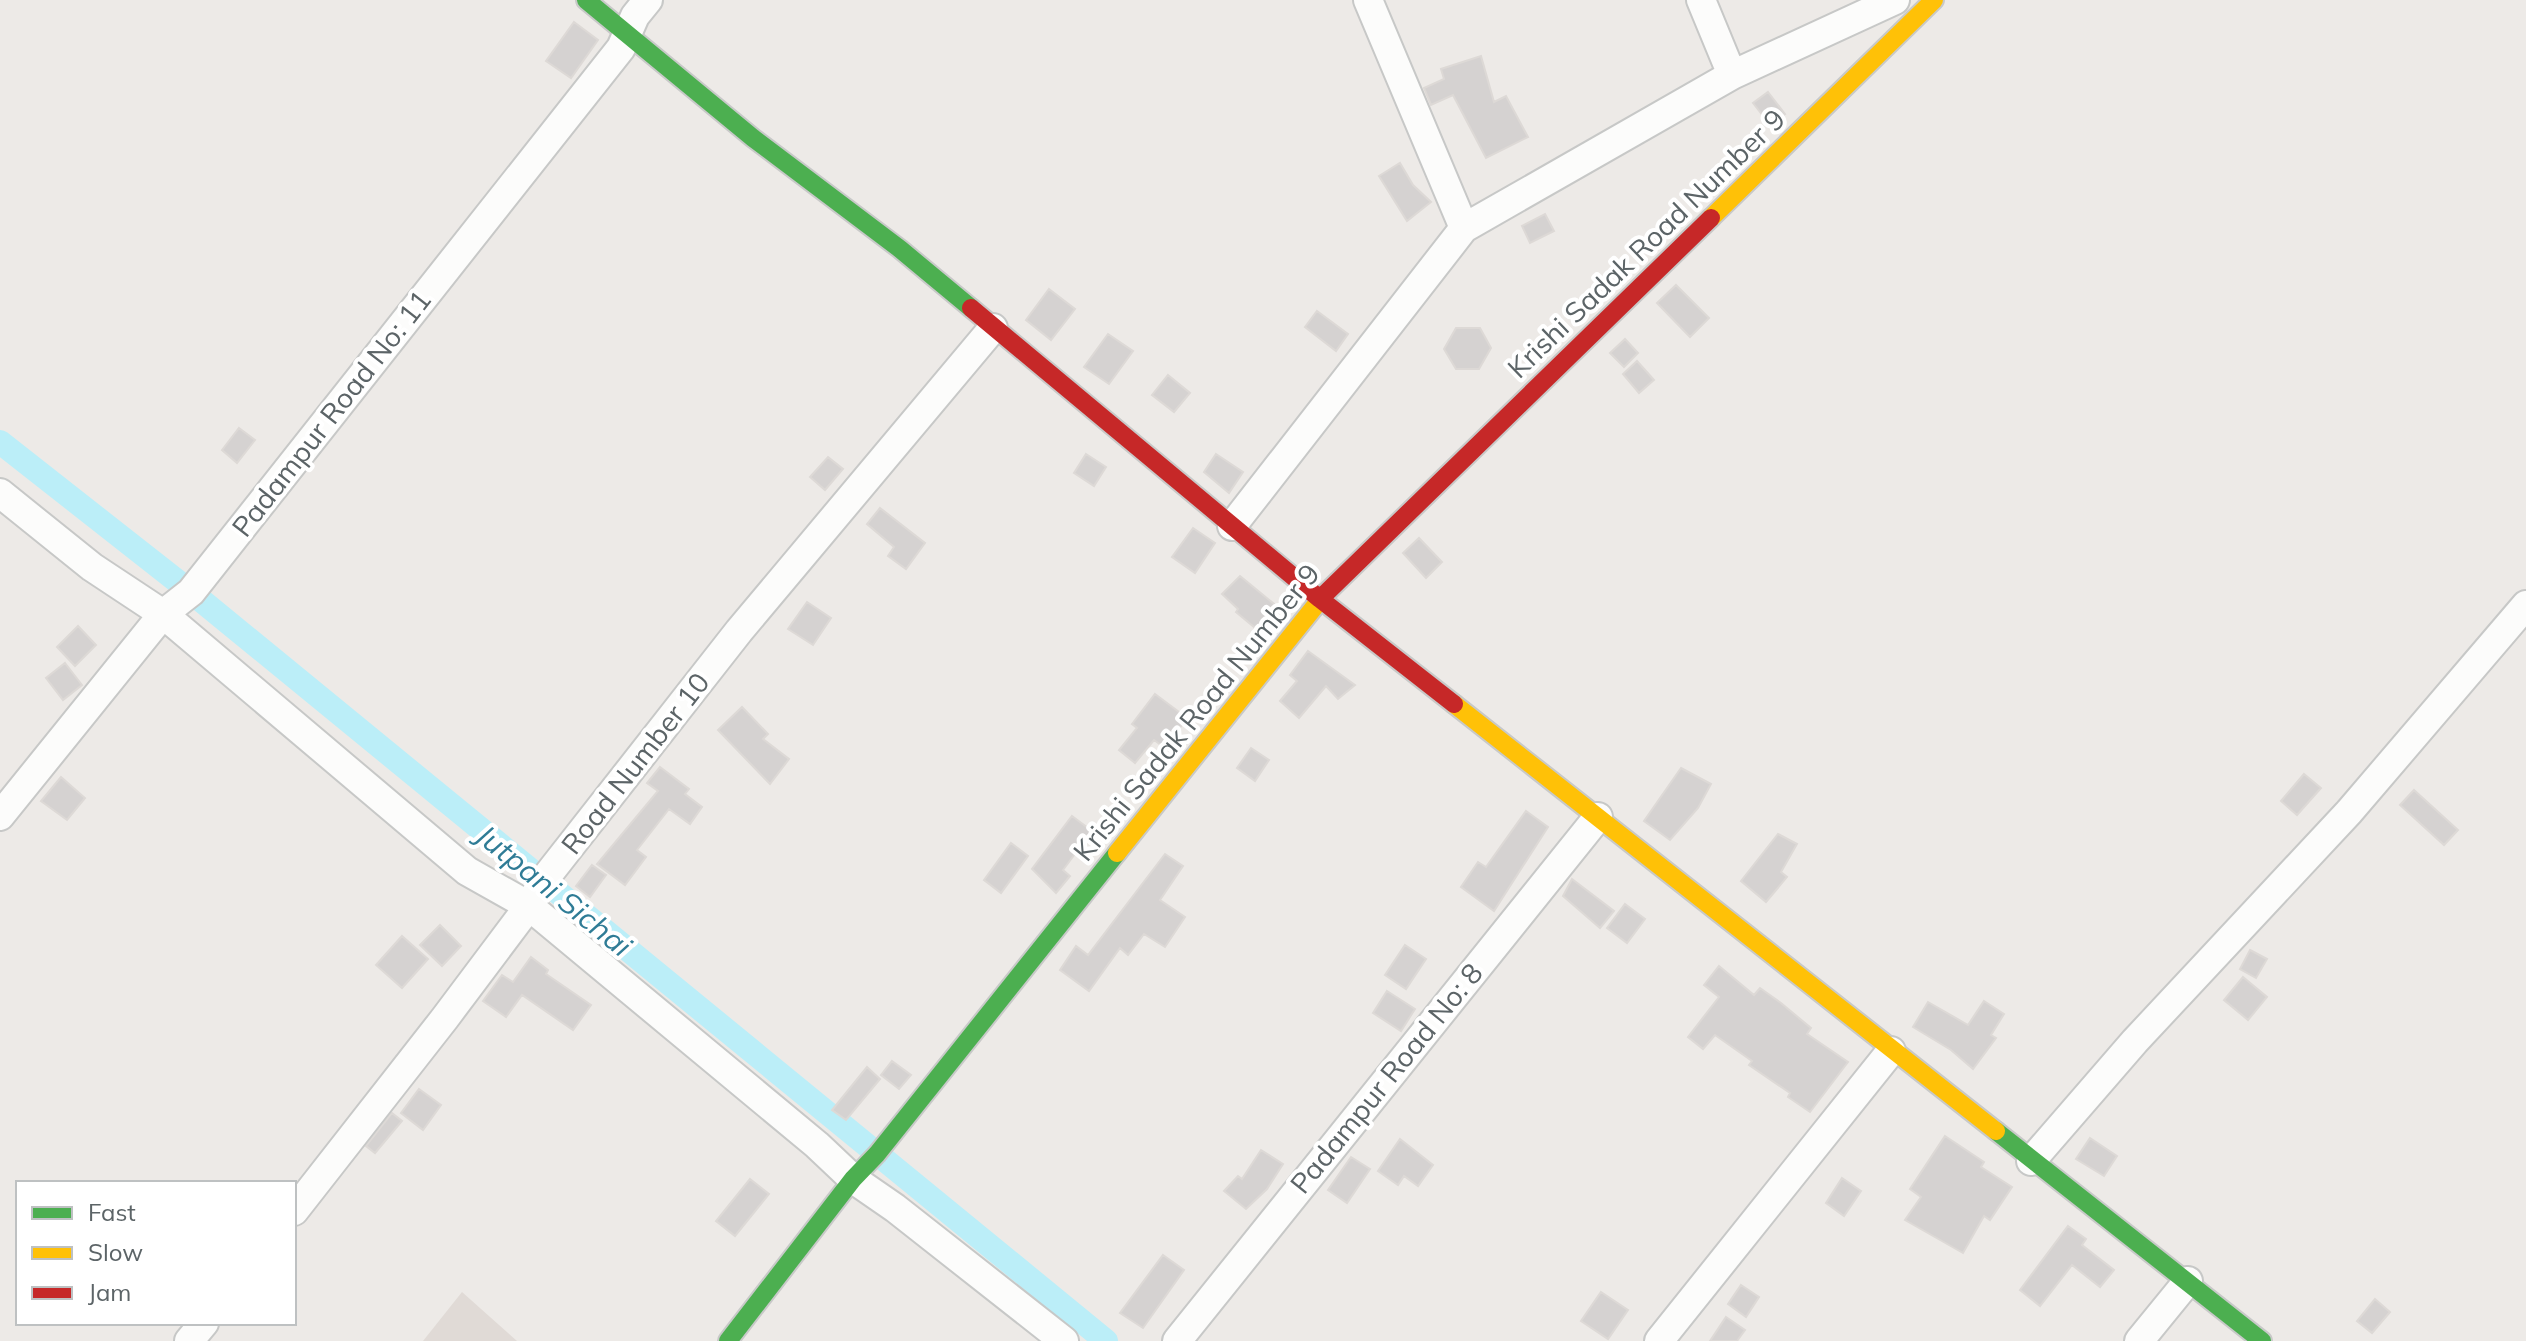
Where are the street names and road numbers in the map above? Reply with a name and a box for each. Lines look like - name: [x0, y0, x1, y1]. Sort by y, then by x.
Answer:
- street label: Krishi Sadak Road Number 9: [1500, 101, 1792, 385]
- street label: Padampur Road No: 11: [224, 283, 438, 543]
- street label: Krishi Sadak Road Number 9: [1065, 556, 1327, 868]
- street label: Road Number 10: [553, 665, 717, 861]
- street label: Padampur Road No: 8: [1282, 956, 1490, 1200]

